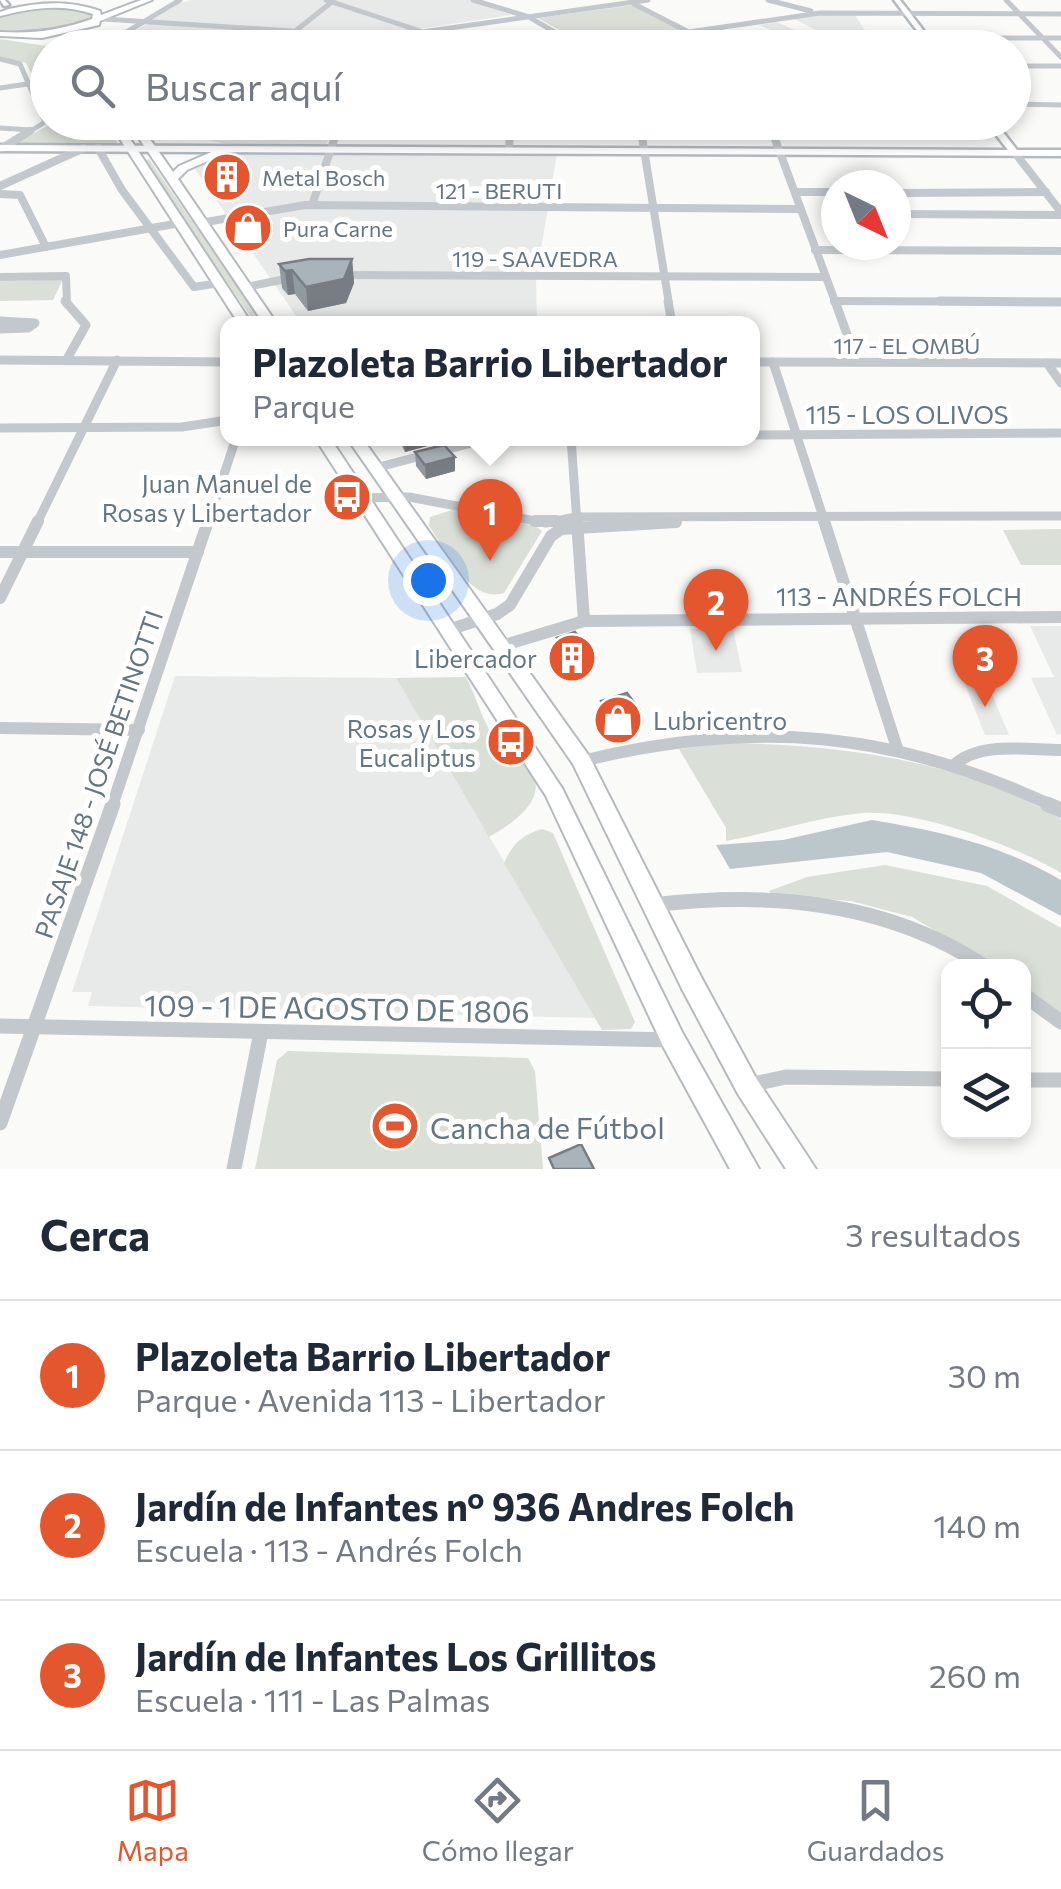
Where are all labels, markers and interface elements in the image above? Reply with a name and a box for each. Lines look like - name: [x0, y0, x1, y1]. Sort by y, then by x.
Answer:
- search box: [30, 30, 1031, 140]
- icon: search: [65, 58, 120, 113]
- text: Buscar aquí: [145, 62, 342, 109]
- building icon: Metal Bosch: [201, 151, 253, 203]
- place label: Metal Bosch: [262, 164, 385, 191]
- north arrow: [821, 170, 911, 260]
- street label: 121 - BERUTI: [436, 177, 562, 204]
- shop icon: Pura Carne: [222, 202, 274, 254]
- place label: Pura Carne: [283, 215, 393, 242]
- street label: 119 - SAAVEDRA: [452, 245, 618, 272]
- popup: [220, 316, 760, 446]
- street label: 117 - EL OMBÚ: [834, 332, 980, 359]
- text: Plazoleta Barrio Libertador: [252, 338, 728, 385]
- text: Parque: [252, 385, 355, 425]
- street label: 115 - LOS OLIVOS: [805, 399, 1009, 429]
- place label: Juan Manuel de Rosas y Libertador: [102, 468, 312, 527]
- bus stop icon: Juan Manuel de Rosas y Libertador: [321, 471, 373, 523]
- pin: 1: [458, 478, 522, 561]
- your location: [403, 555, 454, 606]
- pin: 2: [684, 568, 748, 651]
- street label: 113 - ANDRÉS FOLCH: [776, 581, 1022, 611]
- street label: PASAJE 148 - JOSÉ BETINOTTI: [28, 606, 168, 942]
- pin: 3: [952, 624, 1018, 707]
- building icon: Libercador: [546, 632, 598, 684]
- place label: Libercador: [414, 643, 537, 673]
- shop icon: Lubricentro: [592, 694, 644, 746]
- place label: Lubricentro: [653, 705, 787, 735]
- place label: Rosas y Los Eucaliptus: [347, 713, 476, 772]
- bus stop icon: Rosas y Los Eucaliptus: [485, 716, 537, 768]
- map controls: [941, 959, 1031, 1139]
- button: locate: [941, 959, 1031, 1049]
- street label: 109 - 1 DE AGOSTO DE 1806: [144, 985, 530, 1029]
- button: layers: [941, 1049, 1031, 1139]
- sports icon: Cancha de Fútbol: [369, 1100, 421, 1152]
- place label: Cancha de Fútbol: [430, 1108, 665, 1145]
- text: Cerca: [40, 1208, 150, 1260]
- text: 3 resultados: [845, 1214, 1021, 1254]
- text: Plazoleta Barrio Libertador: [135, 1332, 610, 1379]
- text: 1: [65, 1355, 80, 1395]
- text: 30 m: [948, 1355, 1021, 1395]
- text: Parque · Avenida 113 - Libertador: [135, 1379, 606, 1419]
- text: Jardín de Infantes nº 936 Andres Folch: [135, 1482, 794, 1529]
- text: 2: [63, 1505, 82, 1545]
- text: 140 m: [933, 1505, 1021, 1545]
- text: Escuela · 113 - Andrés Folch: [135, 1529, 523, 1569]
- text: Jardín de Infantes Los Grillitos: [135, 1632, 656, 1679]
- text: 3: [63, 1655, 82, 1695]
- text: 260 m: [929, 1655, 1021, 1695]
- text: Escuela · 111 - Las Palmas: [135, 1679, 490, 1719]
- tab: Mapa: [116, 1773, 189, 1867]
- tab: Cómo llegar: [422, 1773, 574, 1867]
- tab: Guardados: [807, 1773, 945, 1867]

